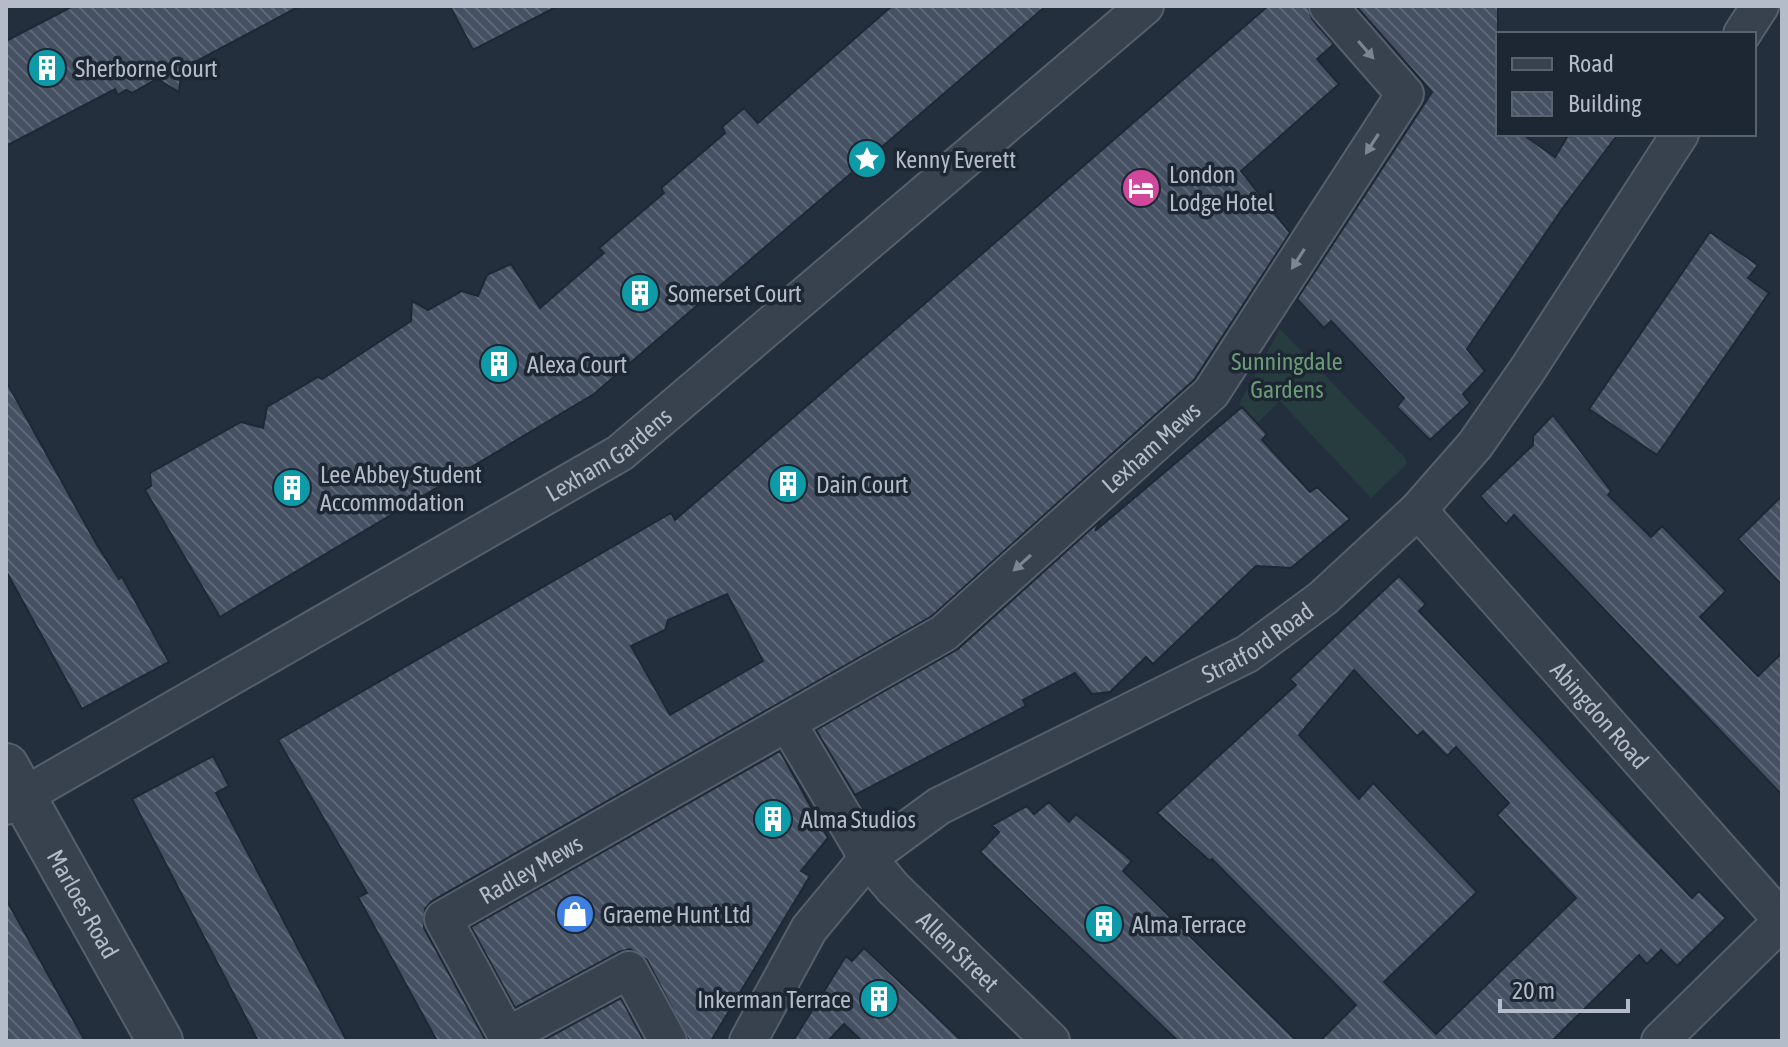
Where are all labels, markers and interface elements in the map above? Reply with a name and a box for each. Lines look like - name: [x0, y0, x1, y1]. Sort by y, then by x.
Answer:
- legend: [1496, 32, 1756, 136]
- one-way arrow: [1357, 40, 1375, 59]
- building icon: Sherborne Court: [26, 47, 68, 89]
- text: Road: [1568, 50, 1614, 77]
- place label: Sherborne Court: [75, 55, 218, 82]
- text: Building: [1568, 90, 1642, 117]
- one-way arrow: [1365, 133, 1380, 154]
- place icon: Kenny Everett: [846, 138, 888, 180]
- place label: Kenny Everett: [895, 146, 1016, 173]
- place label: London Lodge Hotel: [1169, 161, 1275, 216]
- hotel icon: London Lodge Hotel: [1120, 167, 1162, 209]
- one-way arrow: [1291, 248, 1305, 270]
- building icon: Somerset Court: [619, 272, 661, 314]
- place label: Somerset Court: [668, 280, 802, 307]
- building icon: Alexa Court: [478, 343, 520, 385]
- park label: Sunningdale Gardens: [1231, 348, 1343, 403]
- place label: Alexa Court: [527, 351, 627, 378]
- street label: Lexham Mews: [1096, 396, 1205, 498]
- street label: Lexham Gardens: [541, 402, 677, 506]
- place label: Lee Abbey Student Accommodation: [320, 461, 482, 516]
- building icon: Dain Court: [767, 463, 809, 505]
- building icon: Lee Abbey Student Accommodation: [271, 467, 313, 509]
- place label: Dain Court: [816, 471, 909, 498]
- one-way arrow: [1012, 554, 1032, 571]
- street label: Stratford Road: [1197, 597, 1318, 688]
- street label: Abingdon Road: [1545, 656, 1654, 774]
- building icon: Alma Studios: [752, 798, 794, 840]
- place label: Alma Studios: [801, 806, 916, 833]
- street label: Radley Mews: [474, 829, 587, 909]
- street label: Marloes Road: [42, 845, 124, 963]
- shop icon: Graeme Hunt Ltd: [554, 893, 596, 935]
- place label: Graeme Hunt Ltd: [603, 901, 751, 928]
- building icon: Alma Terrace: [1083, 903, 1125, 945]
- street label: Allen Street: [912, 906, 1005, 997]
- place label: Alma Terrace: [1132, 911, 1246, 938]
- scale bar: [1500, 963, 1628, 1013]
- text: 20 m: [1512, 977, 1555, 1004]
- building icon: Inkerman Terrace: [858, 978, 900, 1020]
- place label: Inkerman Terrace: [697, 986, 851, 1013]

